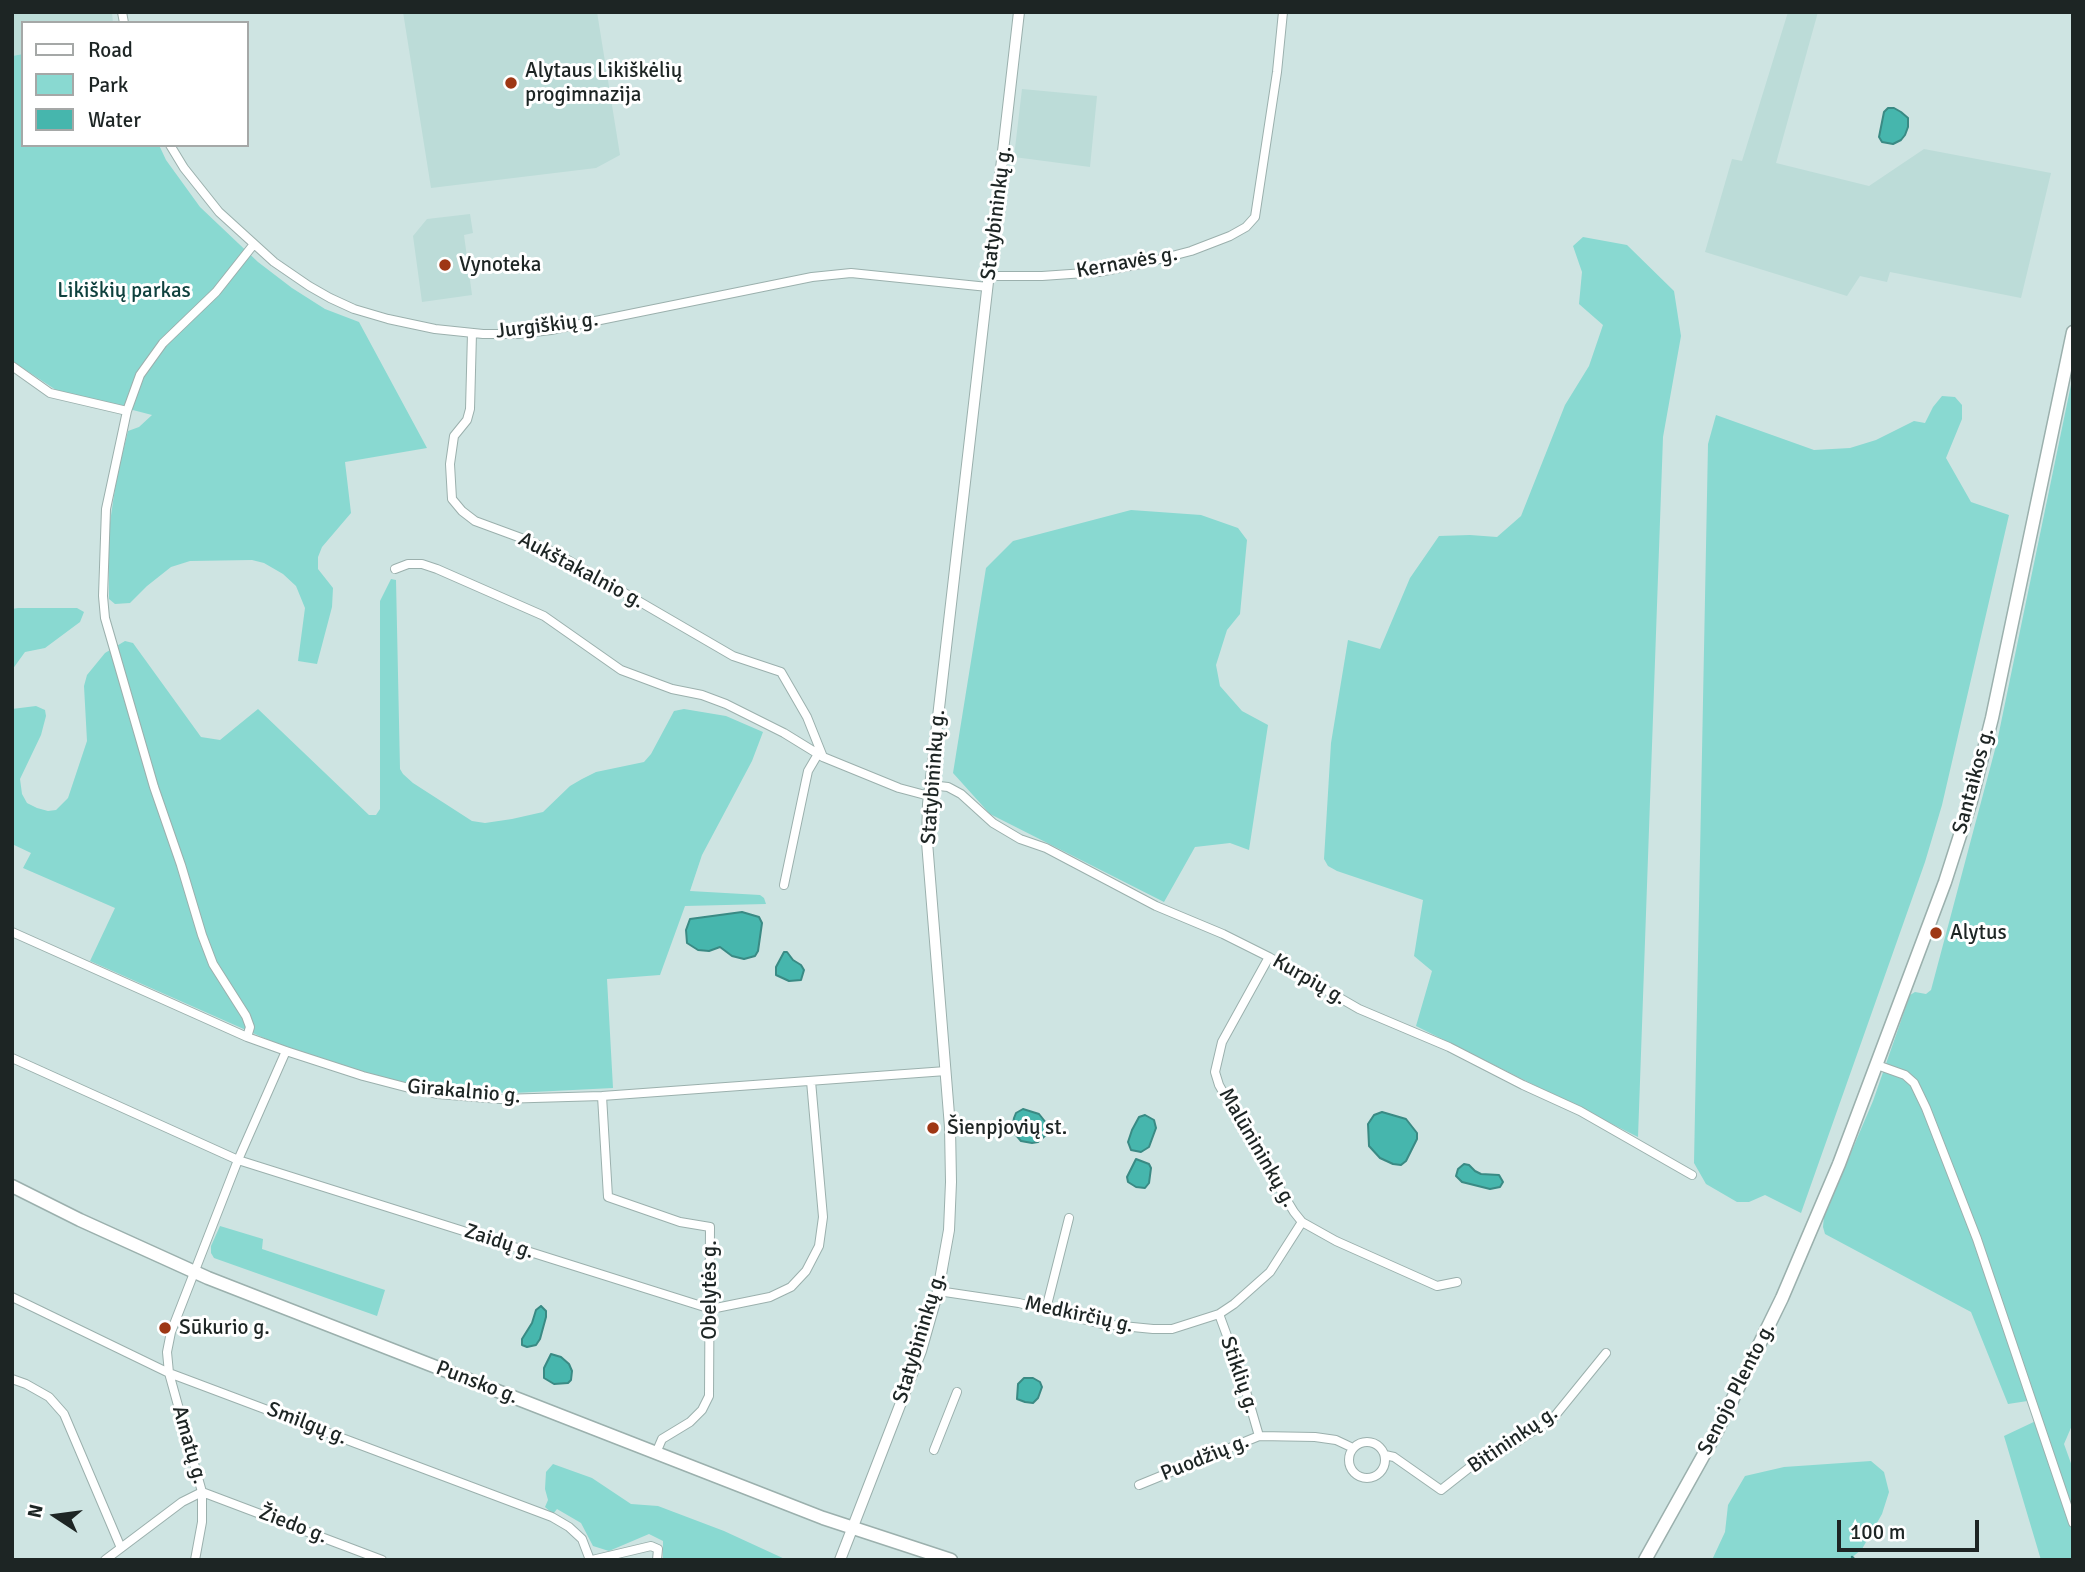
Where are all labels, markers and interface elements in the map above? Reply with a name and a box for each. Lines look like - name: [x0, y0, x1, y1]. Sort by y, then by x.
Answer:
- legend: [21, 21, 248, 147]
- text: Road: [88, 37, 133, 63]
- place label: Alytaus Likiškėlių progimnazija: [525, 58, 682, 108]
- text: Park: [88, 72, 128, 98]
- marker: Alytaus Likiškėlių progimnazija: [503, 75, 519, 91]
- text: Water: [88, 107, 141, 133]
- street label: Statybininkų g.: [976, 144, 1018, 282]
- street label: Kernavės g.: [1074, 242, 1180, 284]
- place label: Vynoteka: [459, 252, 542, 278]
- marker: Vynoteka: [437, 257, 453, 273]
- park label: Likiškių parkas: [57, 278, 191, 304]
- street label: Jurgiškių g.: [494, 307, 600, 345]
- street label: Aukštakalnio g.: [514, 527, 648, 615]
- street label: Statybininkų g.: [917, 709, 951, 845]
- street label: Santaikos g.: [1948, 725, 2000, 837]
- place label: Alytus: [1950, 920, 2007, 946]
- marker: Alytus: [1928, 925, 1944, 941]
- street label: Kurpių g.: [1268, 949, 1350, 1011]
- street label: Girakalnio g.: [406, 1074, 522, 1110]
- street label: Malūnininkų g.: [1213, 1084, 1301, 1212]
- place label: Šienpjovių st.: [947, 1115, 1067, 1141]
- marker: Šienpjovių st.: [925, 1120, 941, 1136]
- street label: Zaidų g.: [461, 1219, 537, 1265]
- street label: Obelytės g.: [697, 1240, 723, 1340]
- street label: Statybininkų g.: [888, 1270, 952, 1406]
- street label: Medkirčių g.: [1022, 1291, 1136, 1339]
- place label: Sūkurio g.: [179, 1315, 270, 1341]
- street label: Senojo Plento g.: [1693, 1319, 1781, 1459]
- marker: Sūkurio g.: [157, 1320, 173, 1336]
- street label: Stiklių g.: [1214, 1333, 1264, 1417]
- street label: Punsko g.: [432, 1356, 522, 1410]
- street label: Smilgų g.: [263, 1397, 351, 1451]
- street label: Bitininkų g.: [1463, 1401, 1563, 1479]
- street label: Amatų g.: [166, 1403, 212, 1487]
- street label: Puodžių g.: [1157, 1429, 1253, 1487]
- north arrow: [21, 1481, 91, 1551]
- street label: Žiedo g.: [255, 1500, 331, 1550]
- text: N: [22, 1502, 49, 1520]
- scale bar: [1840, 1506, 1982, 1550]
- text: 100 m: [1850, 1519, 1905, 1545]

